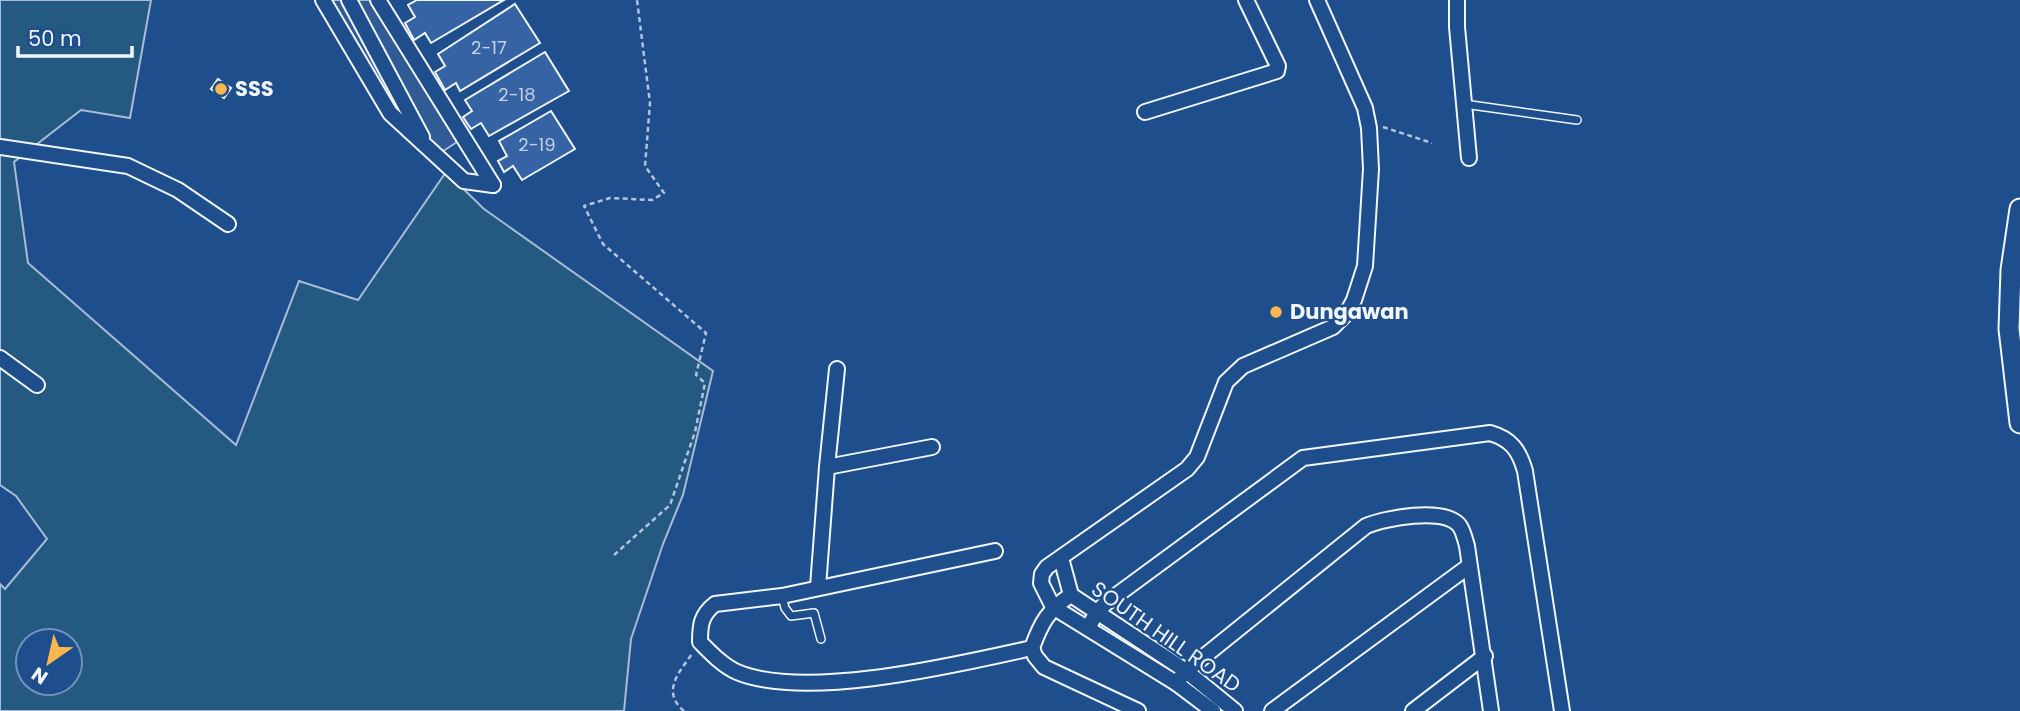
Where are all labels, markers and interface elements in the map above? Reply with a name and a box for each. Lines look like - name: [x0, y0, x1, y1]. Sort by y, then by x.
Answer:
- scale bar: [18, 14, 131, 58]
- text: 50 m: [28, 24, 82, 53]
- house number: 2-17: [471, 35, 507, 60]
- place label: SSS: [235, 74, 274, 103]
- marker: SSS: [213, 81, 229, 97]
- house number: 2-18: [498, 82, 536, 107]
- house number: 2-19: [518, 132, 556, 157]
- place label: Dungawan: [1290, 297, 1409, 326]
- marker: Dungawan: [1268, 304, 1284, 320]
- street label: SOUTH HILL ROAD: [1086, 574, 1247, 699]
- north arrow: [14, 627, 84, 697]
- text: N: [26, 660, 53, 691]

